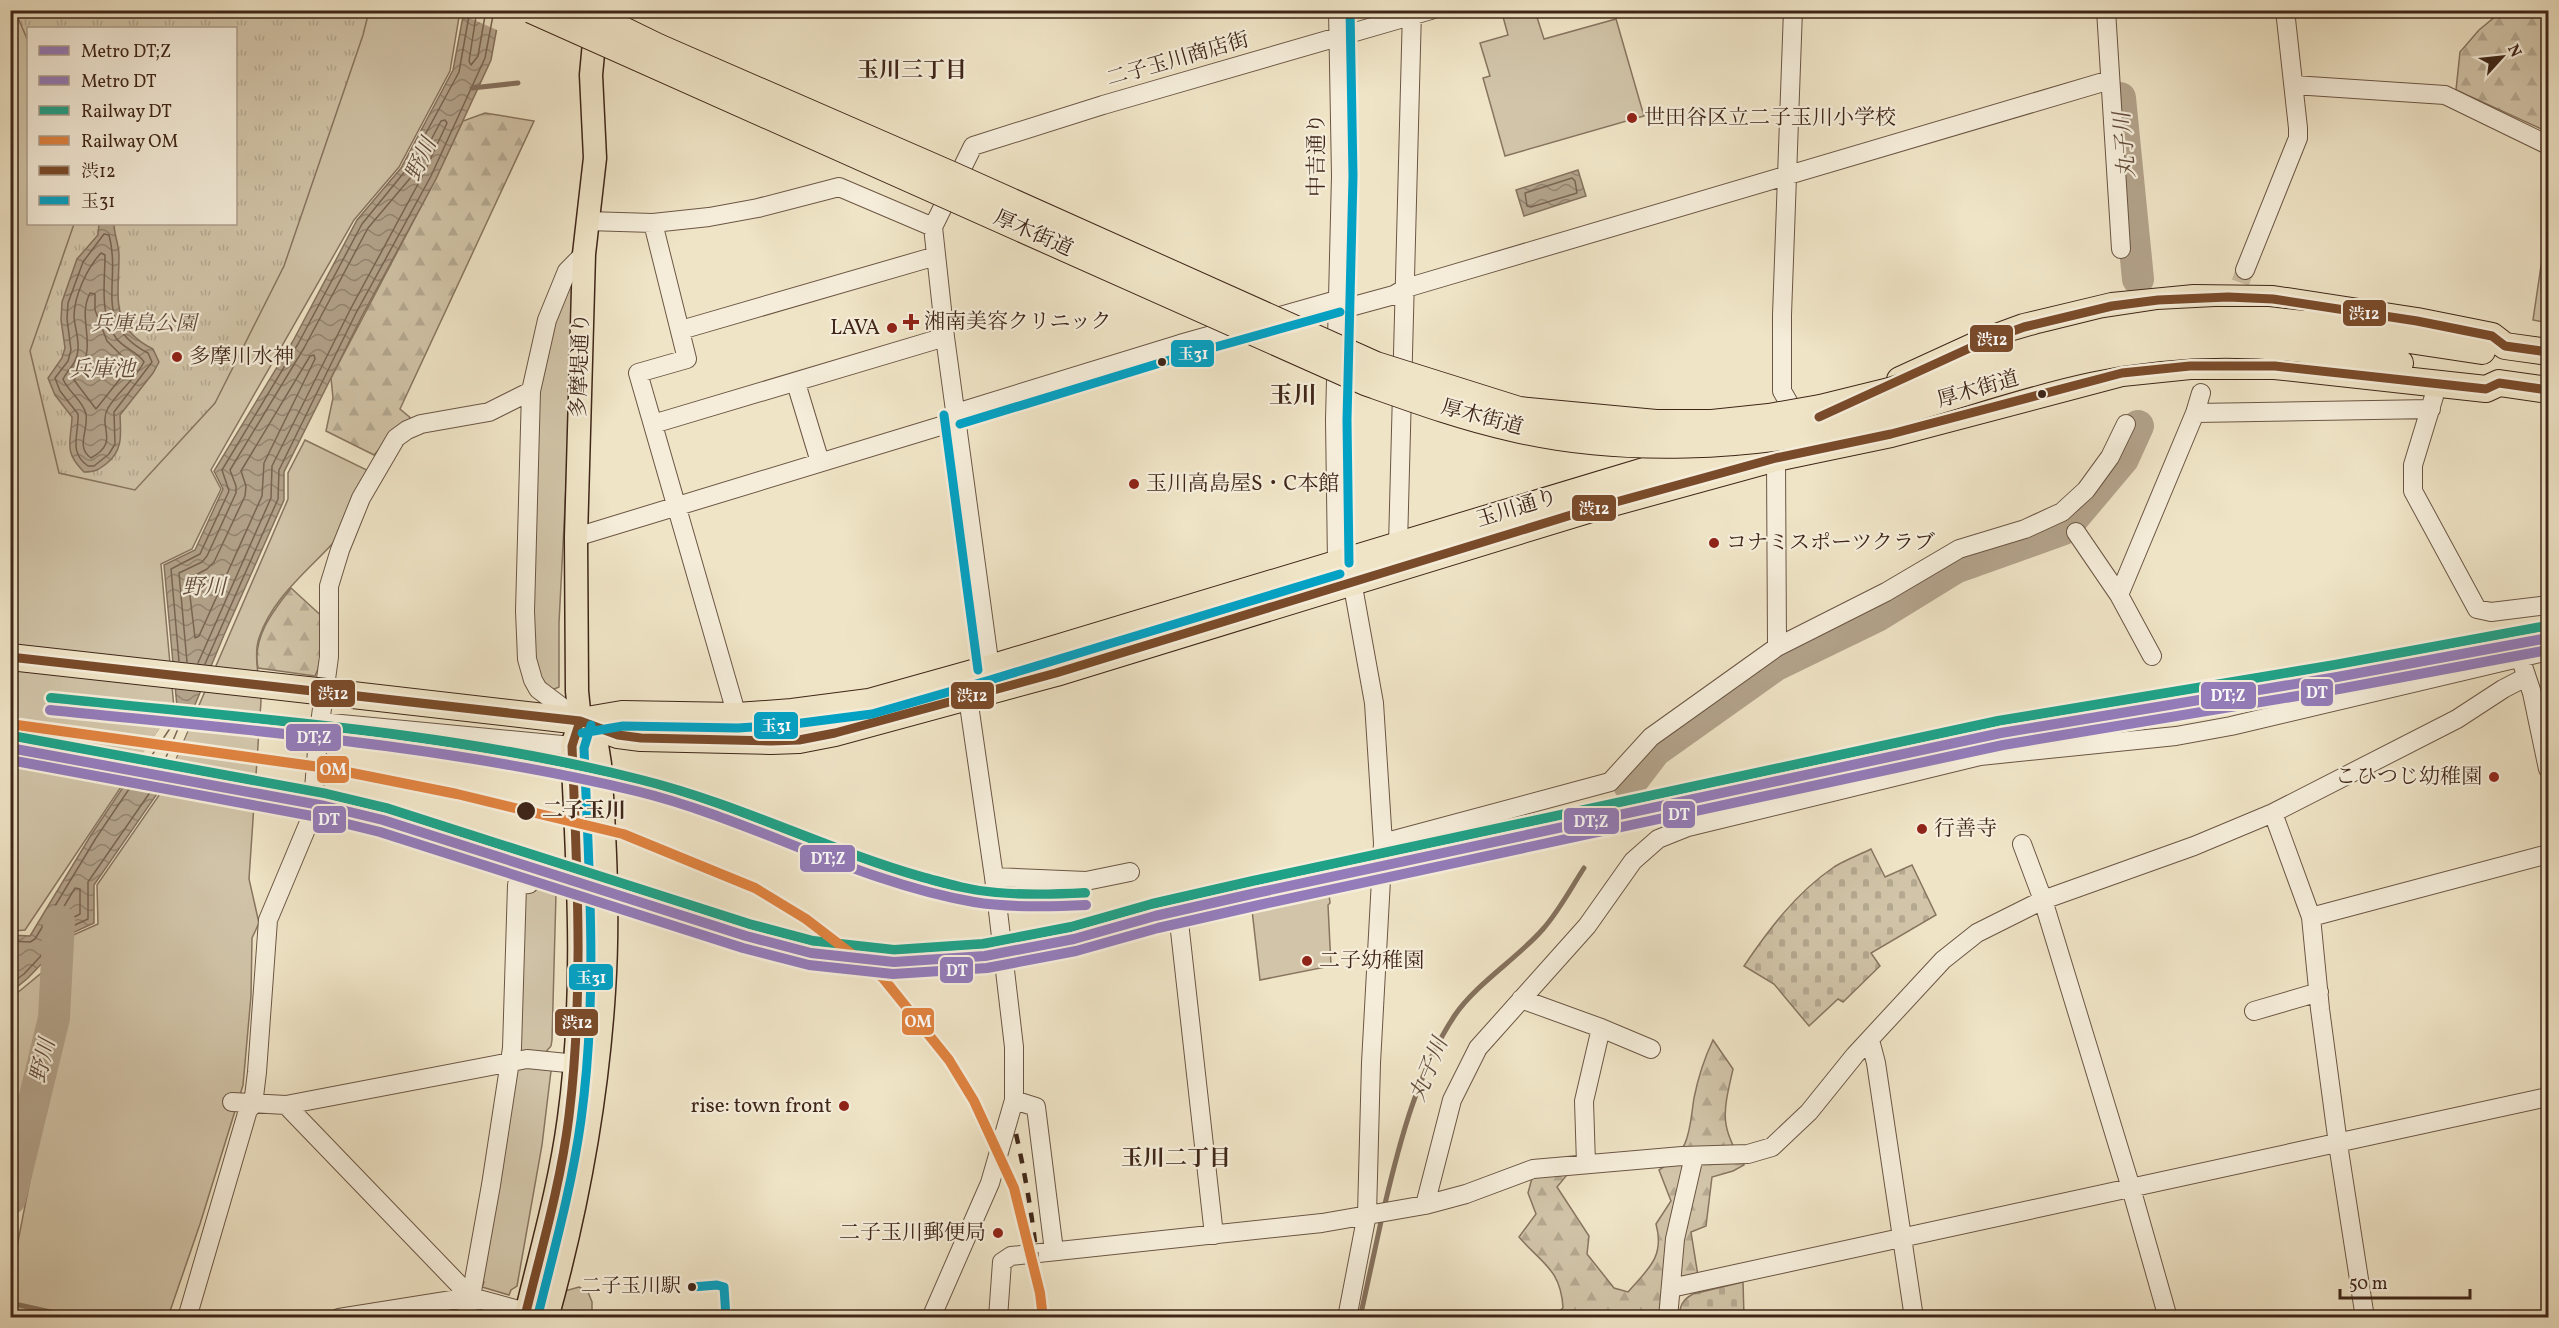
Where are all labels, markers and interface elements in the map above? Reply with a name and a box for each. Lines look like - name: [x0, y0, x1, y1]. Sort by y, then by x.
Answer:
- street label: 二子玉川商店街: [1103, 26, 1253, 94]
- legend: [27, 27, 237, 225]
- north arrow: [2472, 27, 2532, 87]
- text: Metro DT;Z: [81, 40, 171, 65]
- text: N: [2501, 41, 2526, 62]
- district label: 玉川三丁目: [857, 56, 967, 87]
- text: Metro DT: [81, 70, 157, 95]
- text: Railway DT: [81, 100, 172, 125]
- place label: 世田谷区立二子玉川小学校: [1644, 104, 1896, 133]
- water label: 丸子川: [2108, 109, 2144, 179]
- marker: 世田谷区立二子玉川小学校: [1625, 111, 1639, 125]
- street label: 中吉通り: [1303, 113, 1332, 197]
- text: Railway OM: [81, 130, 178, 155]
- water label: 野川: [399, 132, 446, 186]
- text: 渋12: [81, 160, 116, 185]
- text: 玉31: [81, 190, 115, 215]
- street label: 厚木街道: [989, 204, 1077, 264]
- line badge: 渋12: [2342, 299, 2387, 327]
- text: 渋12: [2349, 304, 2379, 326]
- place label: 湘南美容クリニック: [924, 308, 1112, 337]
- park label: 兵庫島公園: [92, 310, 199, 339]
- street label: 多摩堤通り: [565, 312, 597, 418]
- marker: 湘南美容クリニック: [902, 313, 920, 331]
- place label: LAVA: [830, 314, 880, 343]
- marker: LAVA: [885, 321, 899, 335]
- line badge: 渋12: [1969, 324, 2014, 353]
- text: 渋12: [1977, 330, 2007, 352]
- line badge: 玉31: [1170, 339, 1215, 368]
- place label: 多摩川水神: [189, 343, 294, 372]
- text: 玉31: [1178, 344, 1208, 366]
- marker: 多摩川水神: [170, 350, 184, 364]
- water label: 兵庫池: [69, 355, 138, 386]
- unlabelled marker: [1156, 356, 1168, 368]
- street label: 厚木街道: [1934, 364, 2022, 416]
- district label: 玉川: [1269, 380, 1317, 414]
- unlabelled marker: [2036, 388, 2048, 400]
- street label: 厚木街道: [1438, 393, 1526, 443]
- place label: 玉川高島屋S・C本館: [1146, 470, 1339, 499]
- marker: 玉川高島屋S・C本館: [1127, 477, 1141, 491]
- street label: 玉川通り: [1473, 483, 1561, 535]
- line badge: 渋12: [1571, 494, 1617, 522]
- text: 渋12: [1579, 499, 1609, 521]
- place label: コナミスポーツクラブ: [1726, 529, 1935, 558]
- marker: コナミスポーツクラブ: [1707, 536, 1721, 550]
- water label: 野川: [182, 573, 228, 604]
- line badge: DT: [2300, 678, 2334, 707]
- line badge: 渋12: [310, 679, 356, 708]
- line badge: 渋12: [950, 681, 995, 710]
- line badge: DT;Z: [2200, 681, 2257, 710]
- text: DT: [2306, 683, 2329, 705]
- text: 渋12: [318, 684, 348, 706]
- text: 渋12: [957, 686, 987, 708]
- text: DT;Z: [2210, 686, 2246, 708]
- line badge: 玉31: [753, 711, 799, 740]
- text: 玉31: [761, 716, 791, 738]
- line badge: DT;Z: [285, 723, 342, 752]
- text: DT;Z: [296, 728, 332, 750]
- line badge: OM: [316, 755, 350, 784]
- text: OM: [319, 760, 347, 782]
- place label: こひつじ幼稚園: [2335, 763, 2482, 792]
- marker: こひつじ幼稚園: [2487, 770, 2501, 784]
- place label: 二子玉川: [542, 797, 626, 826]
- marker: 二子玉川: [515, 800, 537, 822]
- line badge: DT: [1662, 800, 1696, 829]
- line badge: DT: [312, 805, 347, 834]
- text: DT: [1668, 805, 1691, 827]
- line badge: DT;Z: [1563, 807, 1620, 835]
- text: DT: [318, 810, 341, 832]
- text: DT;Z: [1573, 812, 1609, 834]
- place label: 行善寺: [1934, 815, 1997, 844]
- marker: 行善寺: [1915, 822, 1929, 836]
- line badge: DT;Z: [799, 844, 856, 873]
- text: DT;Z: [810, 849, 846, 871]
- place label: 二子幼稚園: [1319, 947, 1424, 976]
- marker: 二子幼稚園: [1300, 954, 1314, 968]
- line badge: DT: [939, 956, 974, 984]
- text: DT: [946, 961, 969, 983]
- line badge: 玉31: [568, 963, 614, 991]
- text: 玉31: [576, 968, 606, 990]
- line badge: OM: [901, 1007, 935, 1036]
- line badge: 渋12: [554, 1008, 599, 1037]
- text: OM: [904, 1012, 932, 1034]
- text: 渋12: [562, 1013, 592, 1035]
- water label: 丸子川: [1403, 1032, 1457, 1106]
- water label: 野川: [24, 1034, 65, 1086]
- place label: rise: town front: [691, 1092, 832, 1121]
- marker: rise: town front: [837, 1099, 851, 1113]
- district label: 玉川二丁目: [1121, 1144, 1231, 1175]
- place label: 二子玉川郵便局: [839, 1219, 986, 1248]
- marker: 二子玉川郵便局: [991, 1226, 1005, 1240]
- scale bar: [2340, 1262, 2470, 1300]
- text: 50 m: [2349, 1272, 2388, 1297]
- place label: 二子玉川駅: [581, 1273, 681, 1301]
- marker: 二子玉川駅: [686, 1281, 698, 1293]

